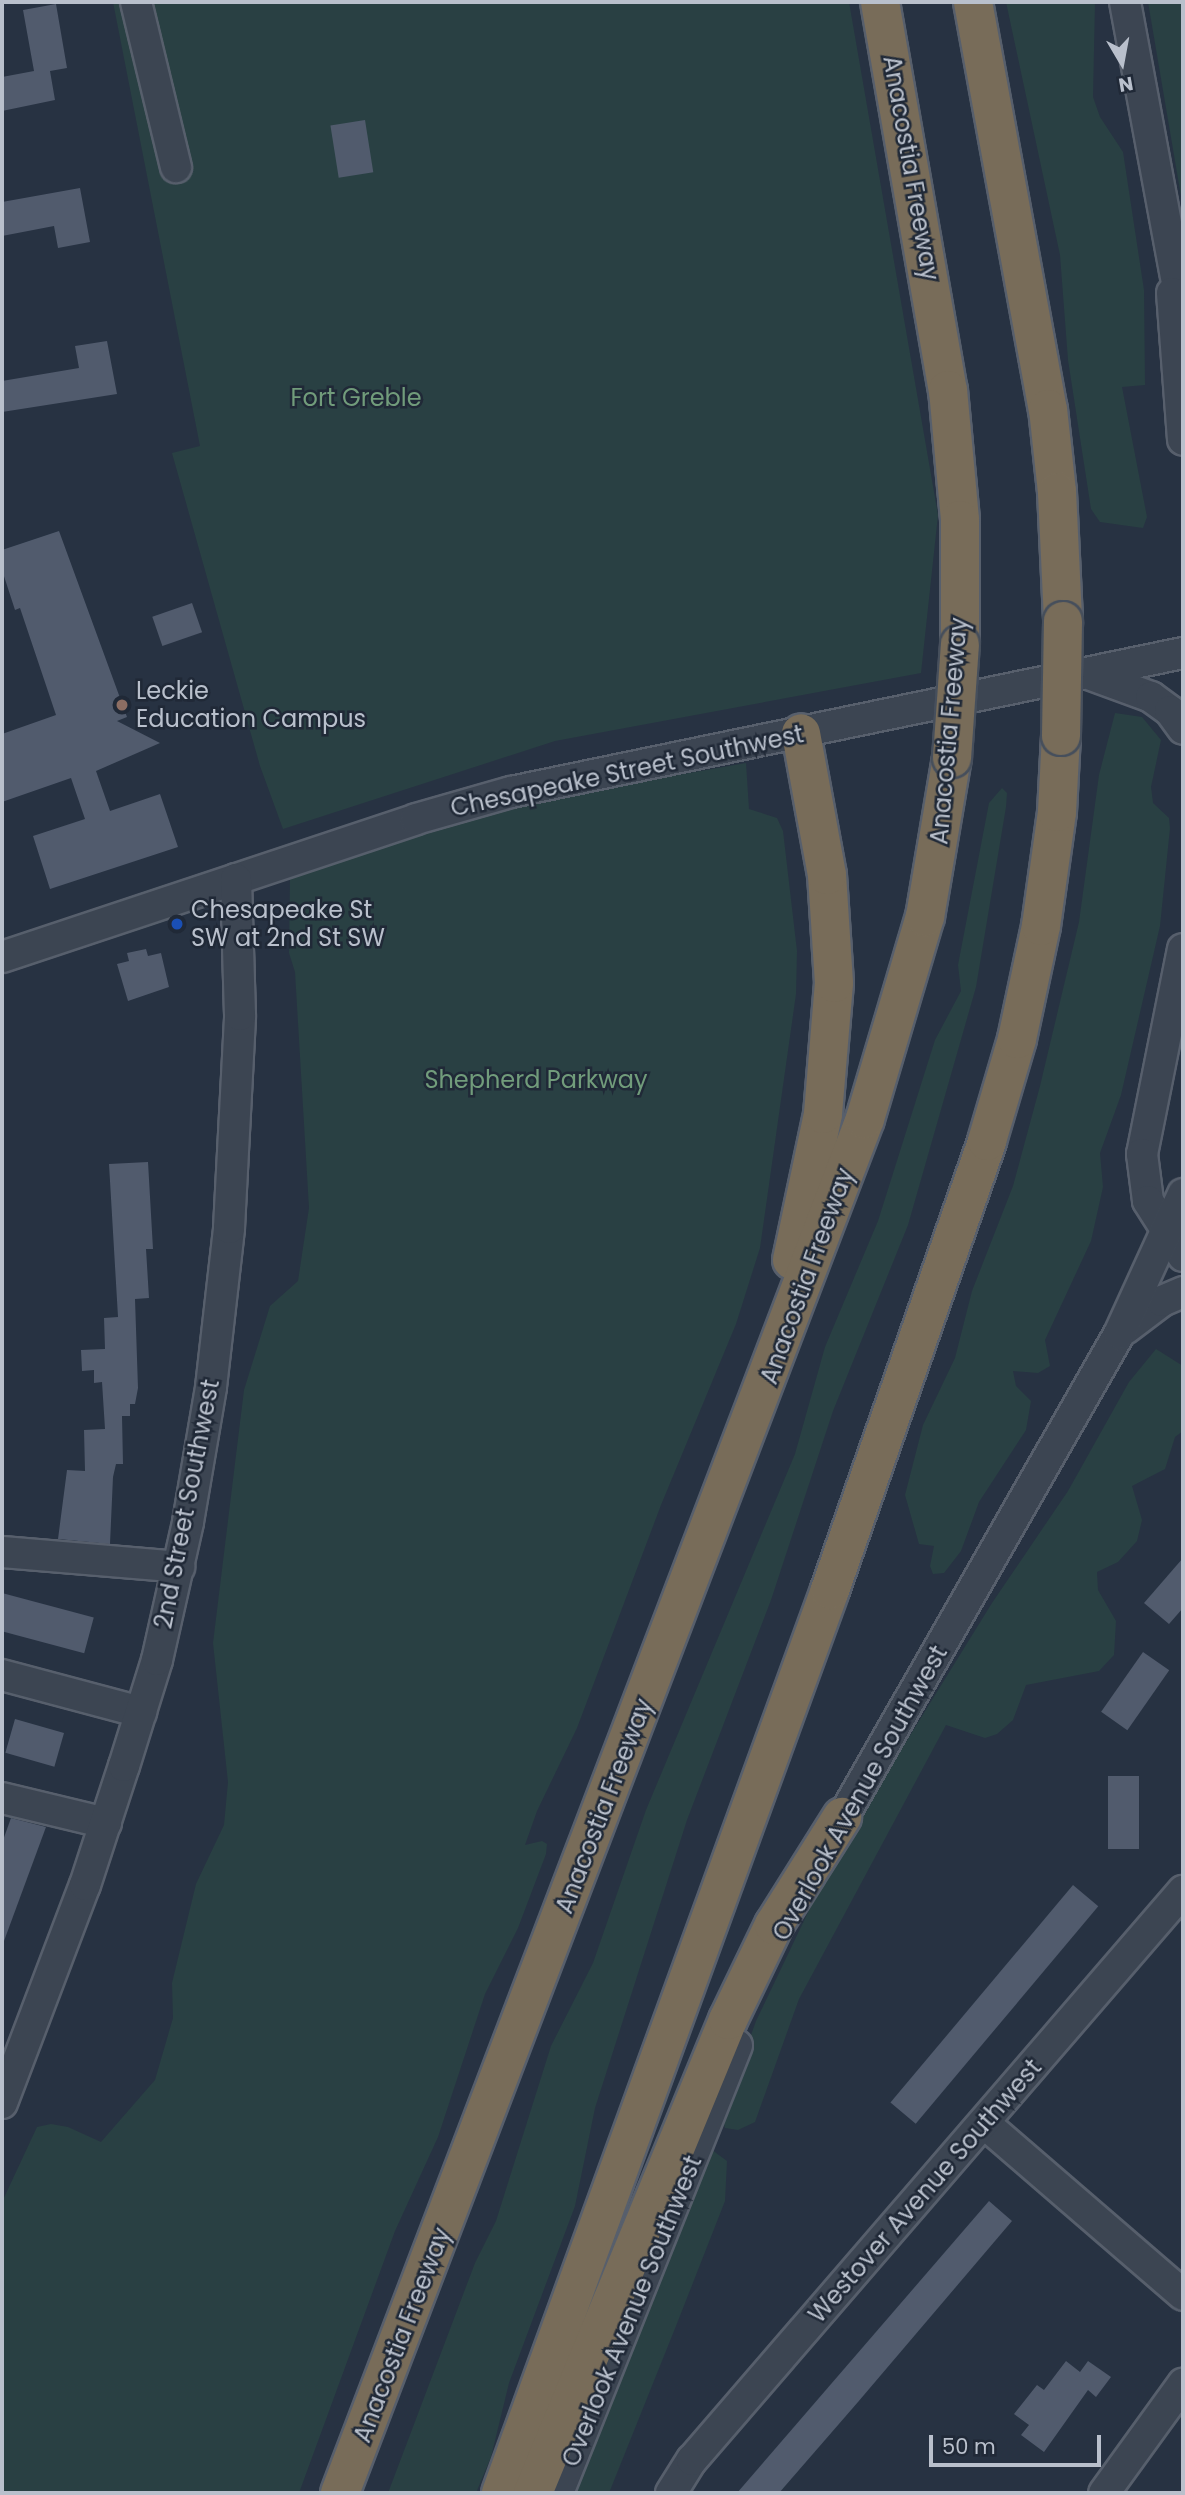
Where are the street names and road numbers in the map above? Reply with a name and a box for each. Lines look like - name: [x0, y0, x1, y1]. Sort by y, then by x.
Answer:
- street label: Anacostia Freeway: [877, 53, 945, 283]
- street label: Anacostia Freeway: [925, 616, 973, 846]
- street label: Chesapeake Street Southwest: [448, 720, 806, 822]
- street label: Anacostia Freeway: [755, 1164, 859, 1388]
- street label: 2nd Street Southwest: [149, 1377, 225, 1631]
- street label: Overlook Avenue Southwest: [767, 1640, 953, 1946]
- street label: Anacostia Freeway: [550, 1695, 658, 1917]
- street label: Westover Avenue Southwest: [803, 2053, 1047, 2329]
- street label: Overlook Avenue Southwest: [556, 2151, 708, 2471]
- street label: Anacostia Freeway: [348, 2224, 456, 2446]

